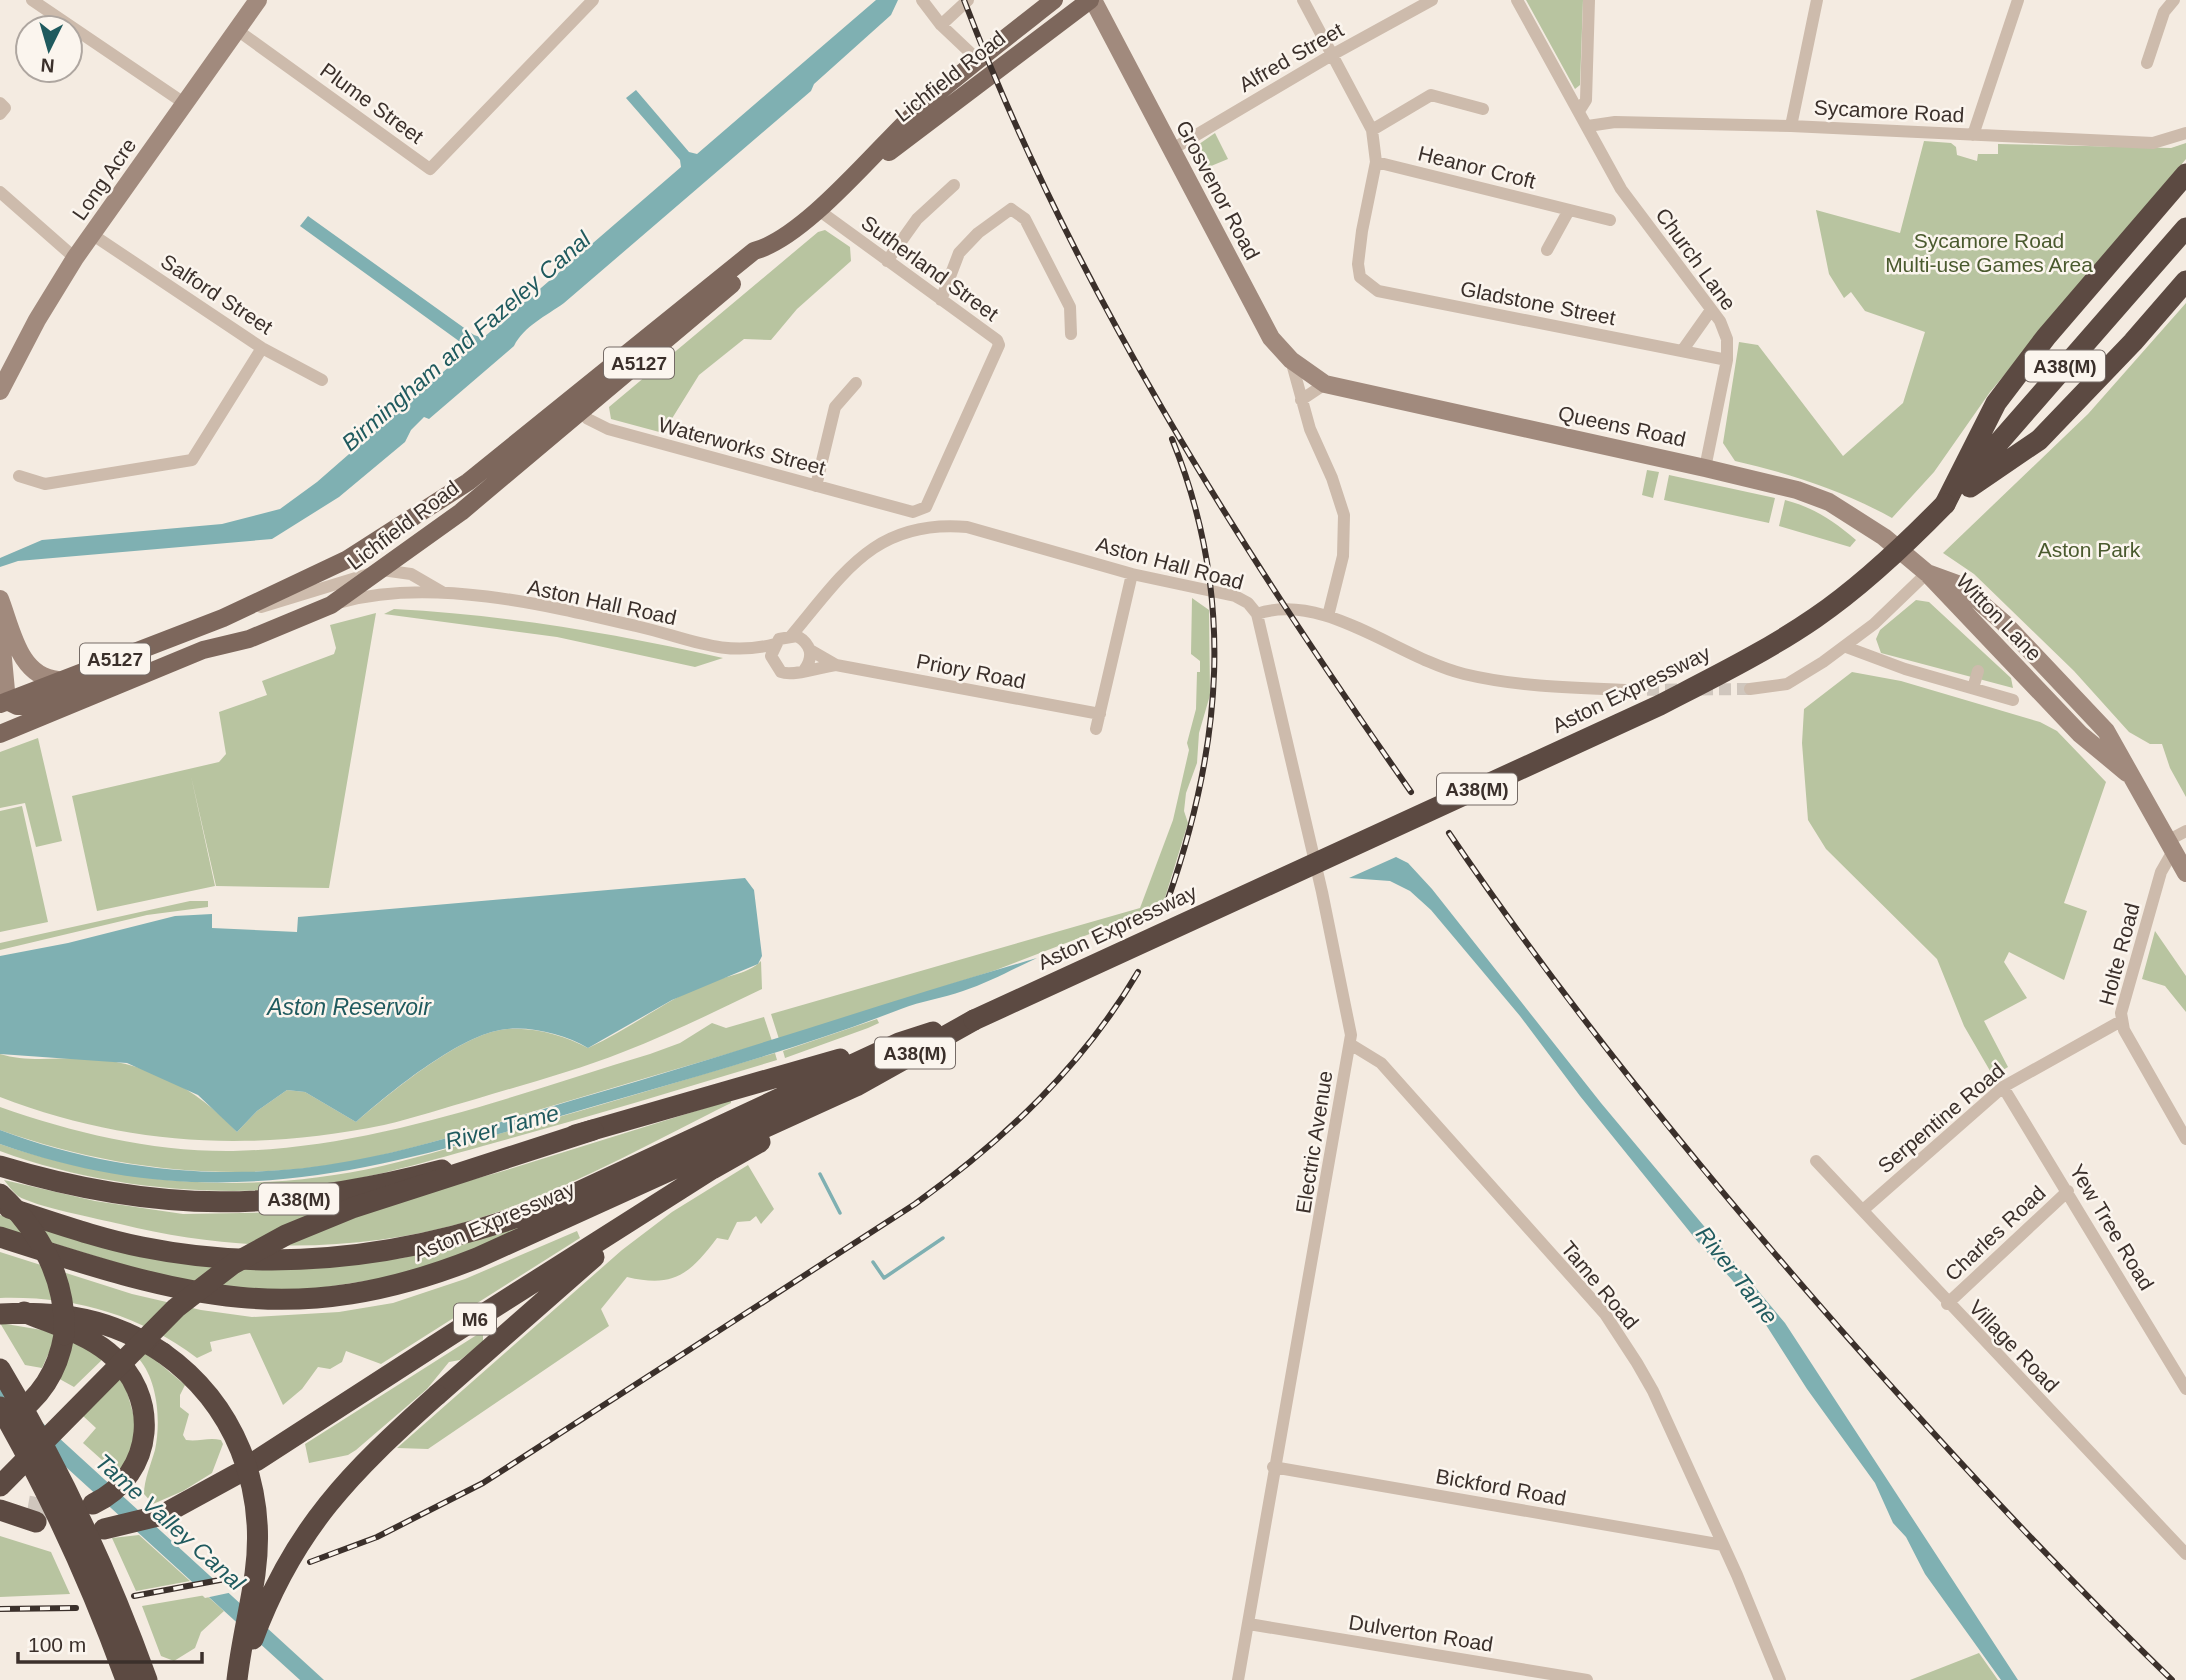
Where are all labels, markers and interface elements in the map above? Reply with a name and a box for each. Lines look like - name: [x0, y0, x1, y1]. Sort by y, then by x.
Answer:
- north arrow: [14, 14, 84, 84]
- street label: Alfred Street: [1235, 18, 1347, 96]
- street label: Lichfield Road: [890, 26, 1010, 126]
- text: N: [40, 54, 55, 76]
- street label: Plume Street: [316, 58, 428, 148]
- street label: Sycamore Road: [1813, 96, 1965, 126]
- street label: Grosvenor Road: [1172, 117, 1264, 263]
- street label: Long Acre: [67, 134, 141, 224]
- street label: Heanor Croft: [1416, 141, 1538, 193]
- street label: Church Lane: [1651, 204, 1741, 314]
- street label: Sutherland Street: [857, 211, 1003, 325]
- water label: Birmingham and Fazeley Canal: [336, 225, 596, 456]
- park label: Sycamore Road Multi-use Games Area: [1885, 229, 2093, 276]
- street label: Salford Street: [157, 249, 277, 339]
- street label: Gladstone Street: [1458, 277, 1618, 329]
- road number: A5127: [604, 348, 674, 378]
- road number: A38(M): [2025, 350, 2105, 382]
- street label: Queens Road: [1556, 401, 1688, 451]
- street label: Waterworks Street: [656, 413, 828, 479]
- street label: Lichfield Road: [343, 476, 463, 574]
- street label: Aston Hall Road: [1094, 532, 1246, 594]
- park label: Aston Park: [2038, 538, 2141, 561]
- street label: Witton Lane: [1952, 569, 2046, 665]
- street label: Aston Hall Road: [525, 575, 679, 629]
- street label: Aston Expressway: [1548, 641, 1714, 737]
- road number: A5127: [80, 644, 150, 674]
- street label: Priory Road: [914, 649, 1028, 693]
- road number: A38(M): [1437, 774, 1517, 804]
- street label: Aston Expressway: [1034, 880, 1201, 974]
- street label: Holte Road: [2094, 900, 2144, 1008]
- water label: Aston Reservoir: [265, 994, 432, 1020]
- road number: A38(M): [875, 1037, 955, 1068]
- street label: Serpentine Road: [1873, 1059, 2009, 1177]
- street label: Electric Avenue: [1291, 1069, 1337, 1215]
- water label: River Tame: [442, 1099, 562, 1155]
- street label: Yew Tree Road: [2065, 1160, 2159, 1294]
- street label: Aston Expressway: [410, 1176, 578, 1265]
- street label: Charles Road: [1940, 1181, 2050, 1285]
- road number: A38(M): [259, 1184, 339, 1214]
- water label: River Tame: [1691, 1221, 1783, 1329]
- street label: Tame Road: [1557, 1236, 1643, 1334]
- street label: Village Road: [1964, 1295, 2064, 1397]
- road number: M6: [454, 1303, 496, 1334]
- water label: Tame Valley Canal: [90, 1448, 250, 1596]
- street label: Bickford Road: [1434, 1464, 1568, 1510]
- street label: Dulverton Road: [1347, 1610, 1495, 1656]
- scale bar: [18, 1620, 201, 1664]
- text: 100 m: [28, 1633, 86, 1656]

